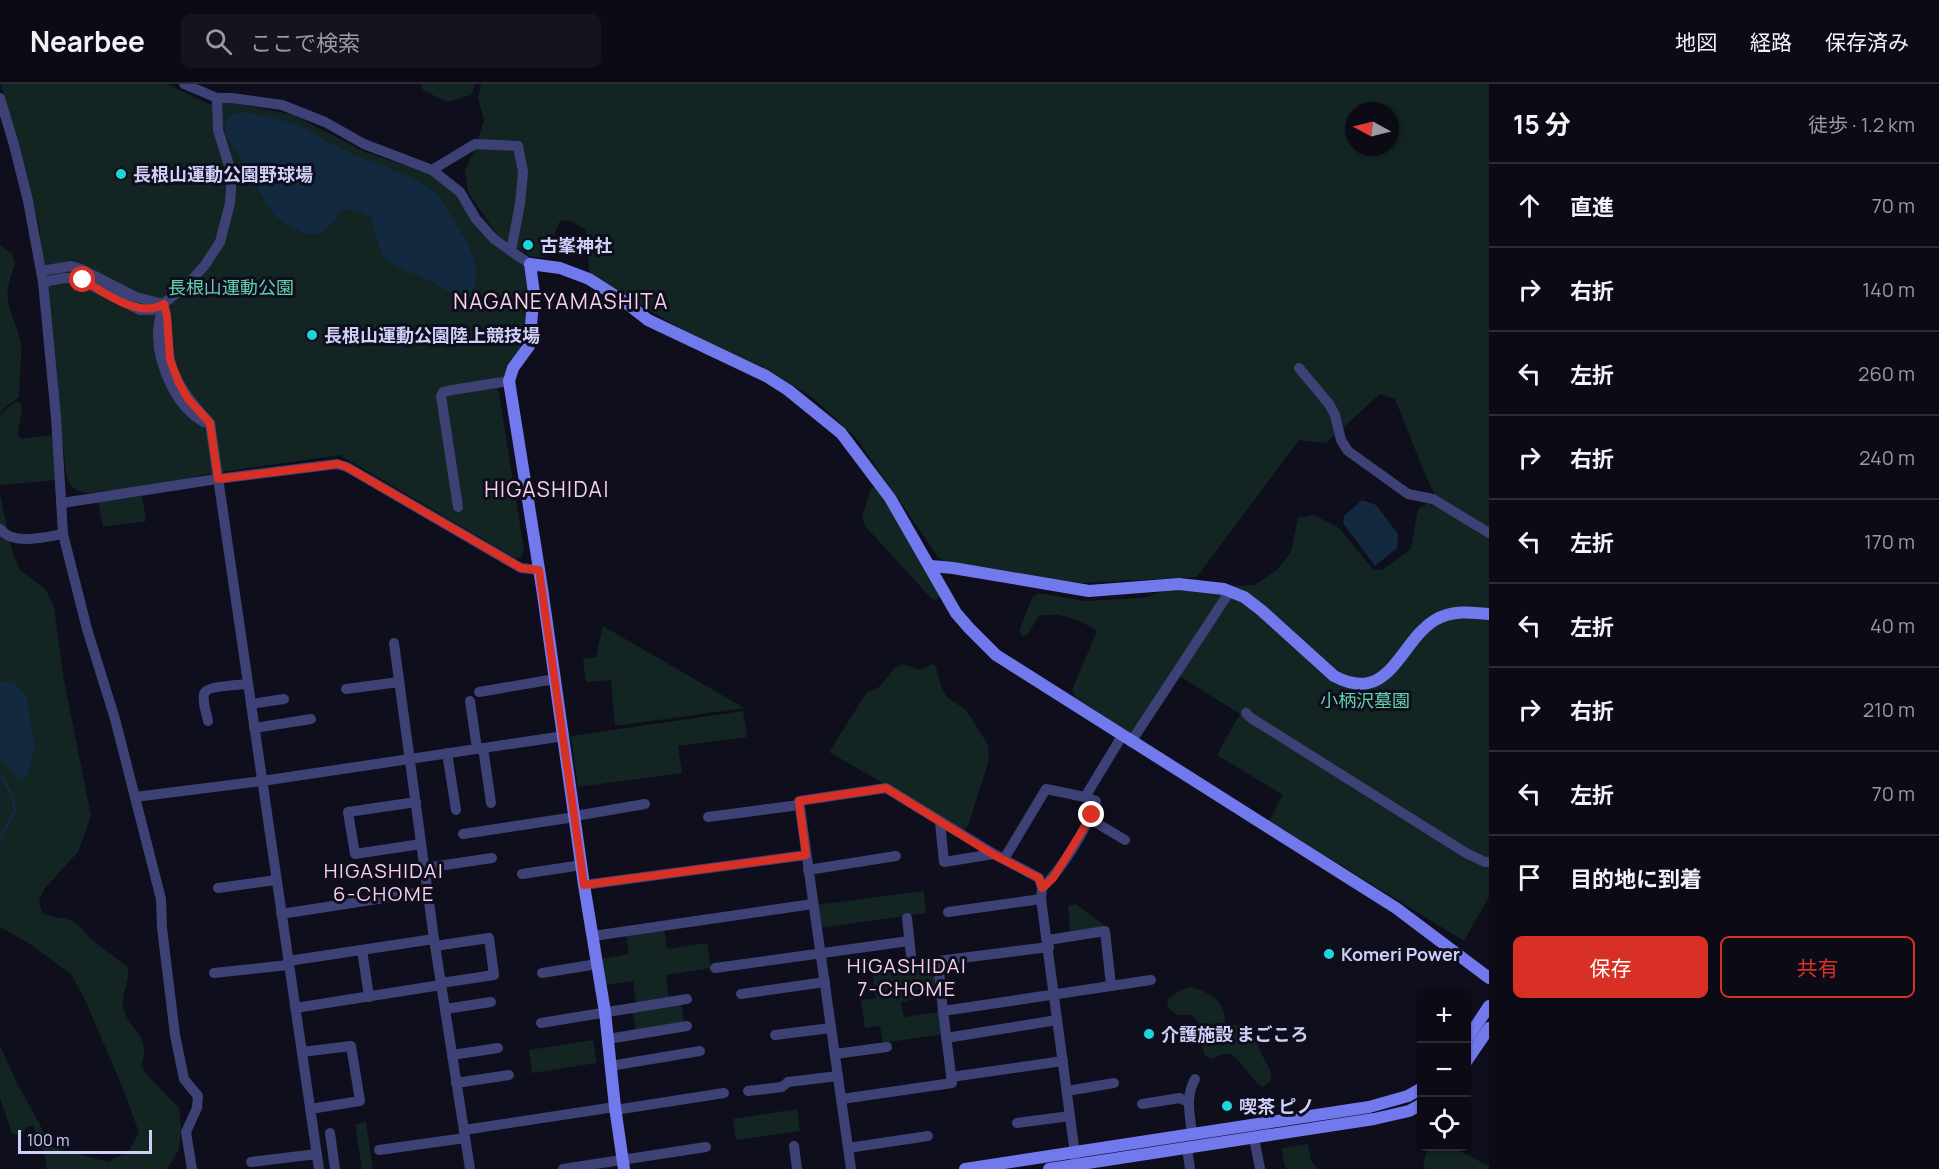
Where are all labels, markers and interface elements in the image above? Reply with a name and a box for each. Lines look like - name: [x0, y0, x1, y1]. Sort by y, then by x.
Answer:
- search box: [181, 14, 601, 68]
- text: Nearbee: [30, 22, 145, 60]
- icon: search: [202, 25, 235, 58]
- text: ここで検索: [250, 28, 360, 58]
- text: 地図: [1675, 28, 1717, 56]
- text: 経路: [1750, 28, 1792, 56]
- text: 保存済み: [1825, 28, 1909, 56]
- north arrow: [1345, 102, 1399, 156]
- text: 15 分: [1513, 106, 1571, 142]
- text: 徒歩 · 1.2 km: [1808, 111, 1915, 138]
- place label: 長根山運動公園野球場: [133, 162, 313, 186]
- marker: 長根山運動公園野球場: [114, 167, 128, 181]
- icon: ahead: [1513, 189, 1546, 222]
- text: 直進: [1570, 192, 1614, 222]
- text: 70 m: [1872, 192, 1915, 219]
- place label: 古峯神社: [540, 233, 612, 257]
- marker: 古峯神社: [521, 238, 535, 252]
- route start: [69, 266, 95, 292]
- icon: right: [1513, 273, 1546, 306]
- park label: 長根山運動公園: [168, 275, 294, 299]
- text: 右折: [1570, 276, 1614, 306]
- text: 140 m: [1862, 276, 1915, 303]
- district label: NAGANEYAMASHITA: [453, 287, 669, 315]
- place label: 長根山運動公園陸上競技場: [324, 323, 540, 347]
- marker: 長根山運動公園陸上競技場: [305, 328, 319, 342]
- icon: left: [1513, 357, 1546, 390]
- text: 左折: [1570, 360, 1614, 390]
- text: 260 m: [1858, 360, 1915, 387]
- icon: right: [1513, 441, 1546, 474]
- text: 右折: [1570, 444, 1614, 474]
- text: 240 m: [1859, 444, 1915, 471]
- district label: HIGASHIDAI: [484, 475, 610, 503]
- icon: left: [1513, 525, 1546, 558]
- text: 左折: [1570, 528, 1614, 558]
- text: 170 m: [1864, 528, 1915, 555]
- icon: left: [1513, 609, 1546, 642]
- text: 左折: [1570, 612, 1614, 642]
- text: 40 m: [1870, 612, 1915, 639]
- park label: 小柄沢墓園: [1320, 688, 1410, 712]
- icon: right: [1513, 693, 1546, 726]
- text: 右折: [1570, 696, 1614, 726]
- text: 210 m: [1863, 696, 1915, 723]
- icon: left: [1513, 777, 1546, 810]
- text: 左折: [1570, 780, 1614, 810]
- text: 70 m: [1872, 780, 1915, 807]
- route end: [1078, 801, 1104, 827]
- district label: HIGASHIDAI 6-CHOME: [324, 857, 444, 907]
- icon: arrive: [1513, 861, 1546, 894]
- text: 目的地に到着: [1570, 864, 1702, 894]
- button: 保存: [1513, 936, 1708, 998]
- button: 共有: [1720, 936, 1915, 998]
- place label: Komeri Power: [1341, 942, 1460, 966]
- marker: Komeri Power: [1322, 947, 1336, 961]
- district label: HIGASHIDAI 7-CHOME: [847, 952, 967, 1002]
- map controls: [1417, 989, 1471, 1151]
- button: +: [1417, 989, 1471, 1043]
- place label: 介護施設 まごころ: [1161, 1022, 1309, 1046]
- marker: 介護施設 まごころ: [1142, 1027, 1156, 1041]
- button: −: [1417, 1043, 1471, 1097]
- place label: 喫茶 ピノ: [1239, 1094, 1315, 1118]
- button: locate: [1417, 1097, 1471, 1151]
- marker: 喫茶 ピノ: [1220, 1099, 1234, 1113]
- scale bar: [18, 1127, 152, 1154]
- text: 100 m: [27, 1129, 70, 1151]

